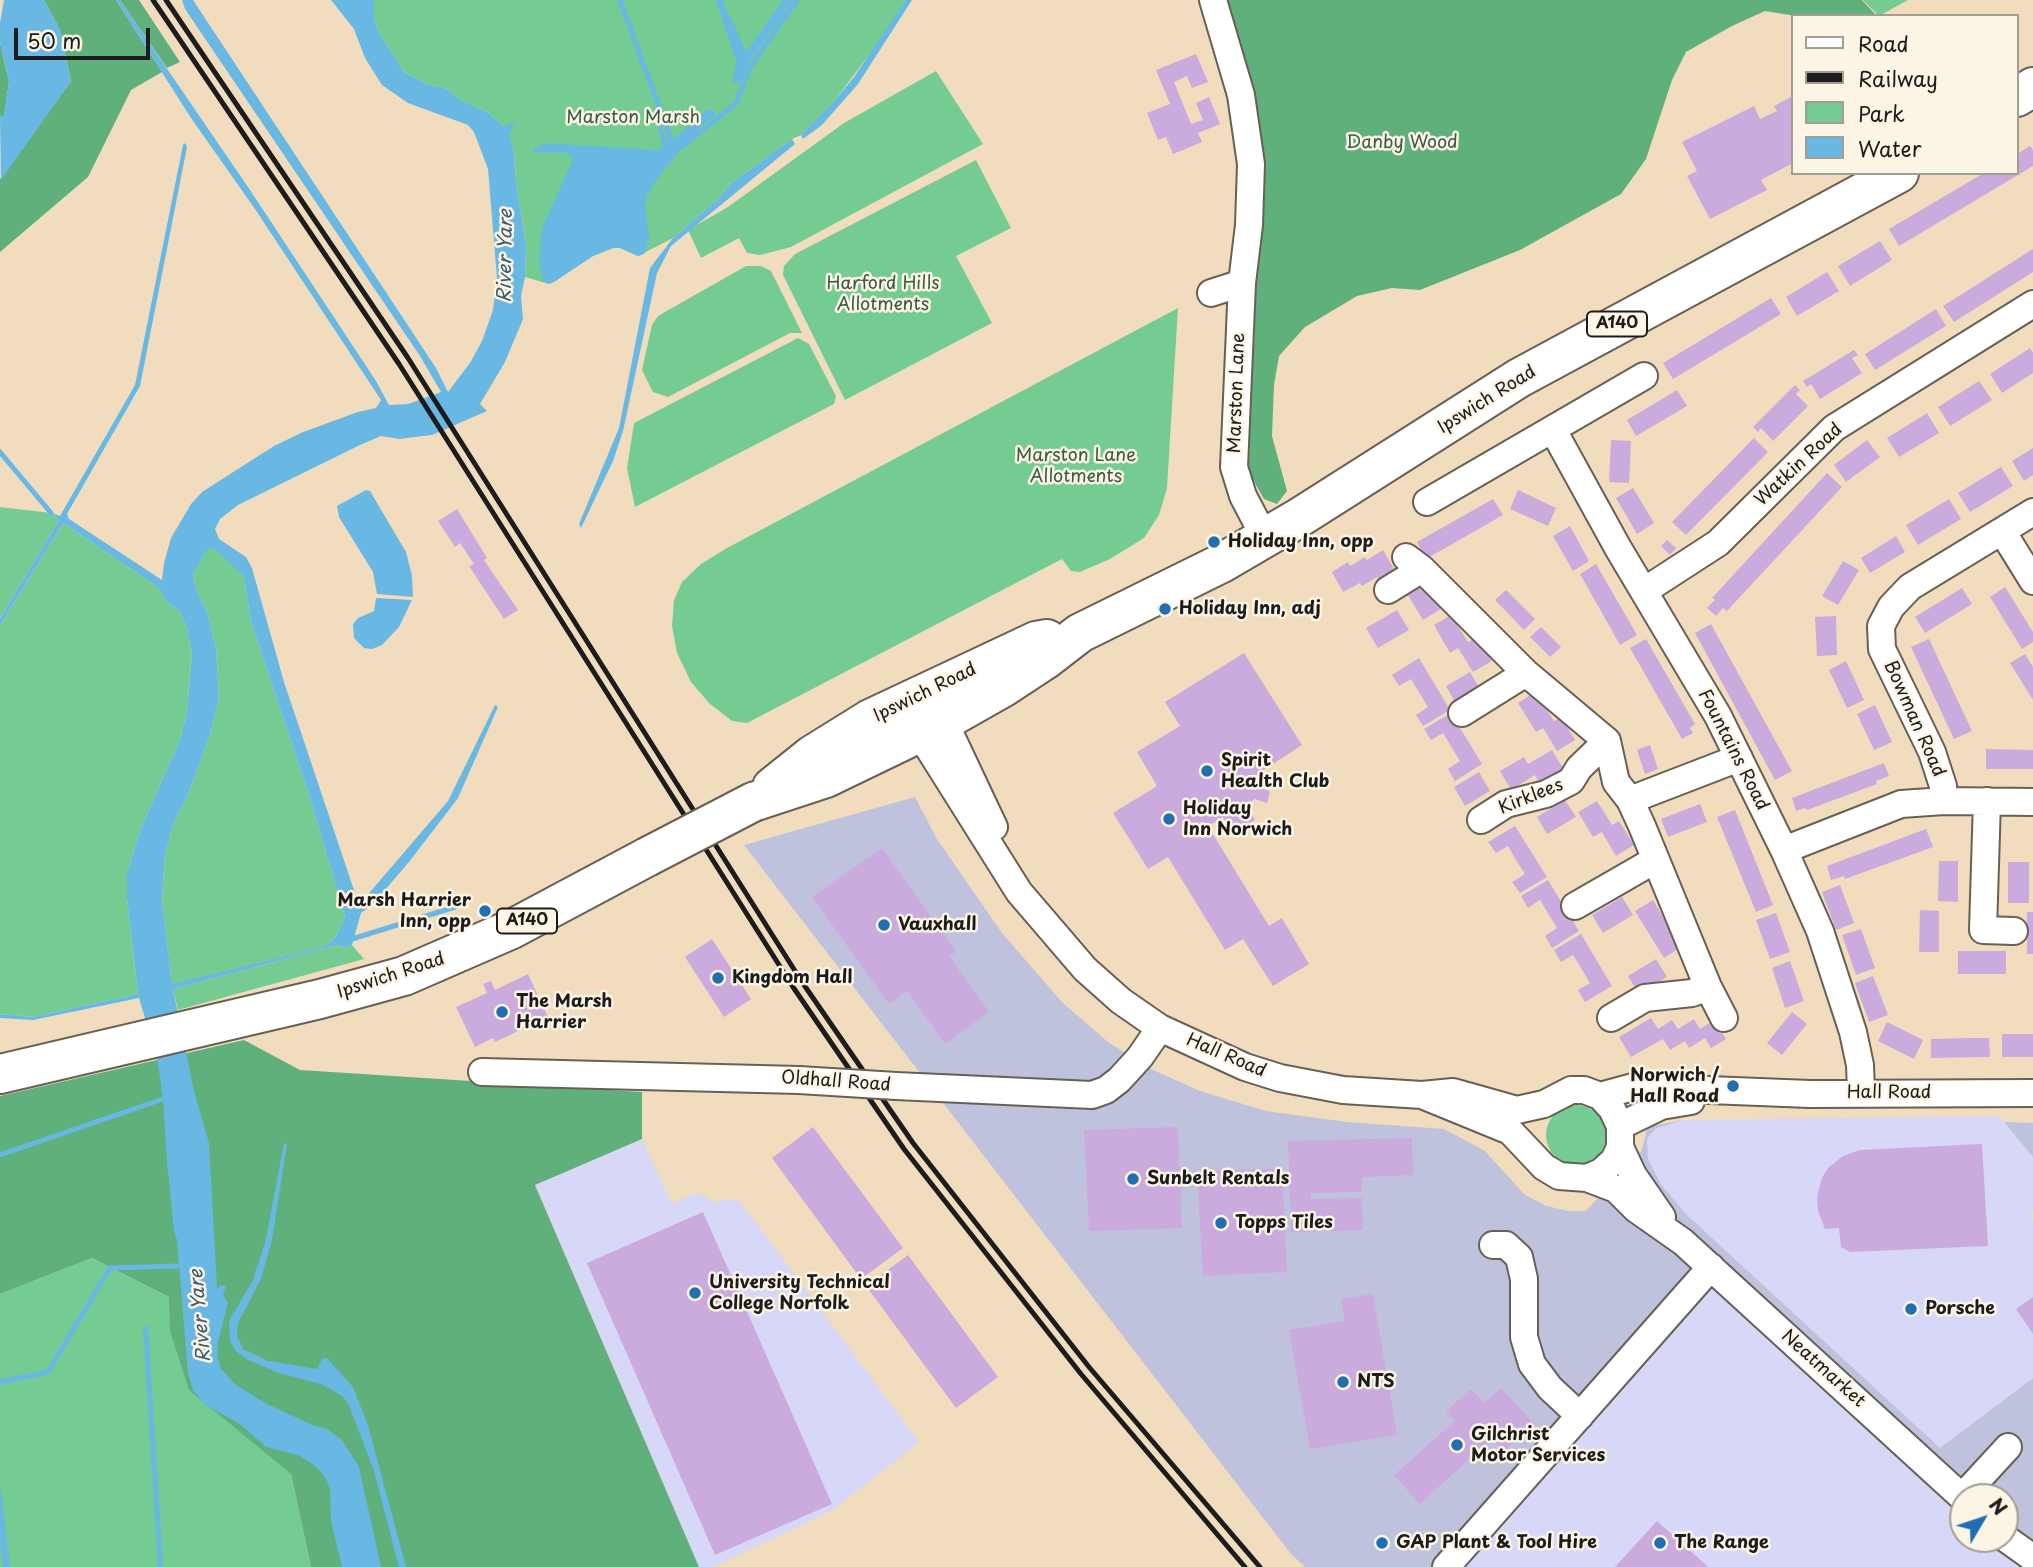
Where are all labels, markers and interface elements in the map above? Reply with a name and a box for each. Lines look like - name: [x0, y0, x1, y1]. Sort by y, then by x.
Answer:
- scale bar: [18, 14, 154, 58]
- legend: [1792, 14, 2019, 175]
- text: 50 m: [27, 24, 81, 56]
- text: Road: [1858, 27, 1909, 59]
- text: Railway: [1858, 62, 1938, 94]
- text: Park: [1858, 97, 1905, 129]
- park label: Marston Marsh: [566, 107, 700, 129]
- park label: Danby Wood: [1346, 132, 1458, 154]
- text: Water: [1858, 132, 1921, 164]
- water label: River Yare: [494, 209, 518, 303]
- park label: Harford Hills Allotments: [827, 273, 939, 316]
- road number: A140: [1587, 312, 1647, 336]
- street label: Marston Lane: [1224, 332, 1250, 454]
- street label: Ipswich Road: [1434, 361, 1540, 439]
- street label: Watkin Road: [1751, 419, 1847, 511]
- park label: Marston Lane Allotments: [1016, 445, 1136, 488]
- place label: Holiday Inn, opp: [1228, 531, 1373, 553]
- marker: Holiday Inn, opp: [1206, 534, 1222, 550]
- place label: Holiday Inn, adj: [1179, 598, 1321, 620]
- marker: Holiday Inn, adj: [1157, 601, 1173, 617]
- street label: Bowman Road: [1879, 658, 1949, 780]
- street label: Ipswich Road: [870, 659, 980, 727]
- street label: Fountains Road: [1693, 686, 1773, 814]
- place label: Spirit Health Club: [1221, 750, 1329, 792]
- marker: Spirit Health Club: [1199, 763, 1215, 779]
- street label: Kirklees: [1496, 774, 1566, 820]
- place label: Holiday Inn Norwich: [1183, 798, 1292, 840]
- marker: Holiday Inn Norwich: [1161, 811, 1177, 827]
- place label: Marsh Harrier Inn, opp: [337, 890, 471, 932]
- marker: Marsh Harrier Inn, opp: [477, 903, 493, 919]
- road number: A140: [497, 909, 557, 934]
- place label: Vauxhall: [898, 914, 976, 936]
- marker: Vauxhall: [876, 917, 892, 933]
- street label: Ipswich Road: [334, 948, 448, 1004]
- place label: Kingdom Hall: [732, 967, 852, 989]
- marker: Kingdom Hall: [710, 970, 726, 986]
- place label: The Marsh Harrier: [516, 991, 612, 1034]
- marker: The Marsh Harrier: [494, 1004, 510, 1020]
- street label: Hall Road: [1183, 1030, 1269, 1082]
- place label: Norwich / Hall Road: [1630, 1065, 1719, 1108]
- street label: Oldhall Road: [780, 1067, 892, 1097]
- marker: Norwich / Hall Road: [1725, 1078, 1741, 1094]
- street label: Hall Road: [1847, 1082, 1931, 1104]
- place label: Sunbelt Rentals: [1147, 1168, 1289, 1190]
- marker: Sunbelt Rentals: [1125, 1171, 1141, 1187]
- place label: Topps Tiles: [1235, 1212, 1333, 1234]
- marker: Topps Tiles: [1213, 1215, 1229, 1231]
- water label: River Yare: [186, 1268, 216, 1364]
- place label: University Technical College Norfolk: [709, 1272, 890, 1314]
- marker: University Technical College Norfolk: [687, 1285, 703, 1301]
- place label: Porsche: [1925, 1298, 1995, 1320]
- marker: Porsche: [1903, 1301, 1919, 1317]
- street label: Neatmarket: [1777, 1326, 1869, 1412]
- place label: NTS: [1357, 1371, 1395, 1393]
- marker: NTS: [1335, 1374, 1351, 1390]
- place label: Gilchrist Motor Services: [1471, 1424, 1605, 1466]
- marker: Gilchrist Motor Services: [1449, 1437, 1465, 1453]
- north arrow: [1949, 1483, 2019, 1553]
- text: N: [1983, 1491, 2014, 1521]
- place label: GAP Plant & Tool Hire: [1396, 1532, 1597, 1554]
- place label: The Range: [1674, 1532, 1769, 1554]
- marker: GAP Plant & Tool Hire: [1374, 1535, 1390, 1551]
- marker: The Range: [1652, 1535, 1668, 1551]

